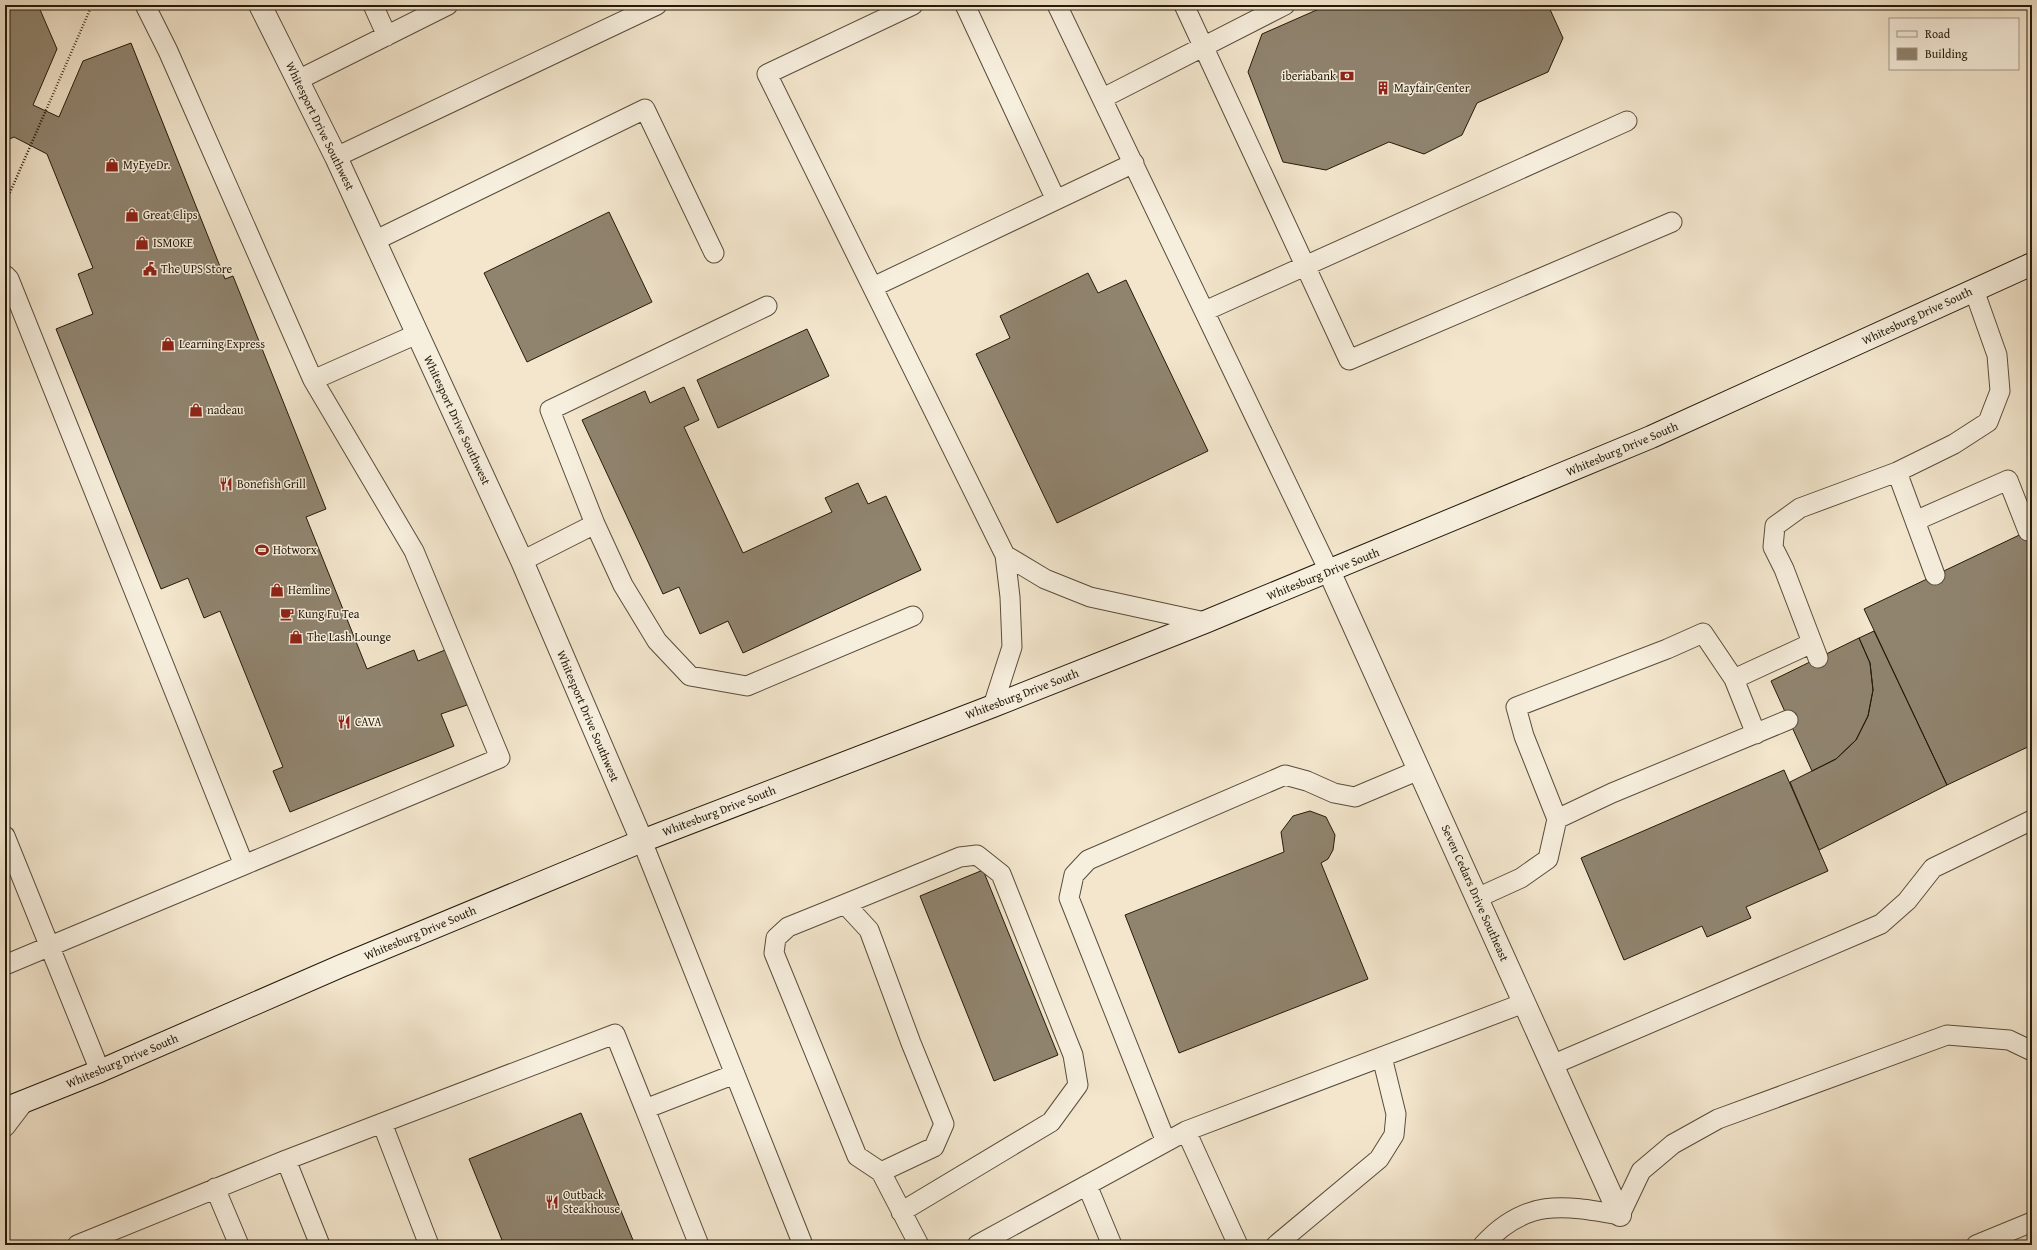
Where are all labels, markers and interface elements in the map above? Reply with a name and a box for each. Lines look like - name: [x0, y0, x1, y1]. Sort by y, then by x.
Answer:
- legend: [1889, 18, 2019, 70]
- text: Road: [1925, 25, 1951, 42]
- text: Building: [1925, 45, 1968, 62]
- street label: Whitesport Drive Southwest: [282, 59, 359, 194]
- place label: iberiabank: [1282, 67, 1337, 84]
- bank icon: iberiabank: [1339, 68, 1355, 84]
- place label: Mayfair Center: [1394, 79, 1470, 96]
- building icon: Mayfair Center: [1375, 80, 1391, 96]
- place label: MyEyeDr.: [123, 156, 171, 173]
- shop icon: MyEyeDr.: [104, 157, 120, 173]
- place label: Great Clips: [143, 206, 198, 223]
- shop icon: Great Clips: [124, 207, 140, 223]
- place label: ISMOKE: [153, 234, 193, 251]
- shop icon: ISMOKE: [134, 235, 150, 251]
- place label: The UPS Store: [161, 260, 233, 277]
- public building icon: The UPS Store: [142, 261, 158, 277]
- street label: Whitesburg Drive South: [1859, 282, 1975, 349]
- place label: Learning Express: [179, 335, 265, 352]
- shop icon: Learning Express: [160, 336, 176, 352]
- street label: Whitesport Drive Southwest: [420, 352, 495, 488]
- place label: nadeau: [207, 401, 244, 418]
- shop icon: nadeau: [188, 402, 204, 418]
- street label: Whitesburg Drive South: [1563, 417, 1681, 480]
- place label: Bonefish Grill: [237, 475, 306, 492]
- restaurant icon: Bonefish Grill: [218, 476, 234, 492]
- place label: Hotworx: [273, 541, 318, 558]
- sports icon: Hotworx: [254, 542, 270, 558]
- street label: Whitesburg Drive South: [1264, 543, 1382, 604]
- place label: Hemline: [288, 581, 331, 598]
- shop icon: Hemline: [269, 582, 285, 598]
- place label: Kung Fu Tea: [298, 605, 360, 622]
- cafe icon: Kung Fu Tea: [279, 606, 295, 622]
- place label: The Lash Lounge: [307, 628, 392, 645]
- shop icon: The Lash Lounge: [288, 629, 304, 645]
- street label: Whitesport Drive Southwest: [553, 647, 624, 785]
- street label: Whitesburg Drive South: [963, 664, 1081, 723]
- place label: CAVA: [355, 713, 382, 730]
- restaurant icon: CAVA: [336, 714, 352, 730]
- street label: Whitesburg Drive South: [660, 781, 778, 840]
- street label: Seven Cedars Drive Southeast: [1438, 822, 1514, 965]
- street label: Whitesburg Drive South: [361, 901, 479, 964]
- street label: Whitesburg Drive South: [63, 1029, 181, 1092]
- place label: Outback Steakhouse: [563, 1186, 621, 1217]
- restaurant icon: Outback Steakhouse: [544, 1194, 560, 1210]

